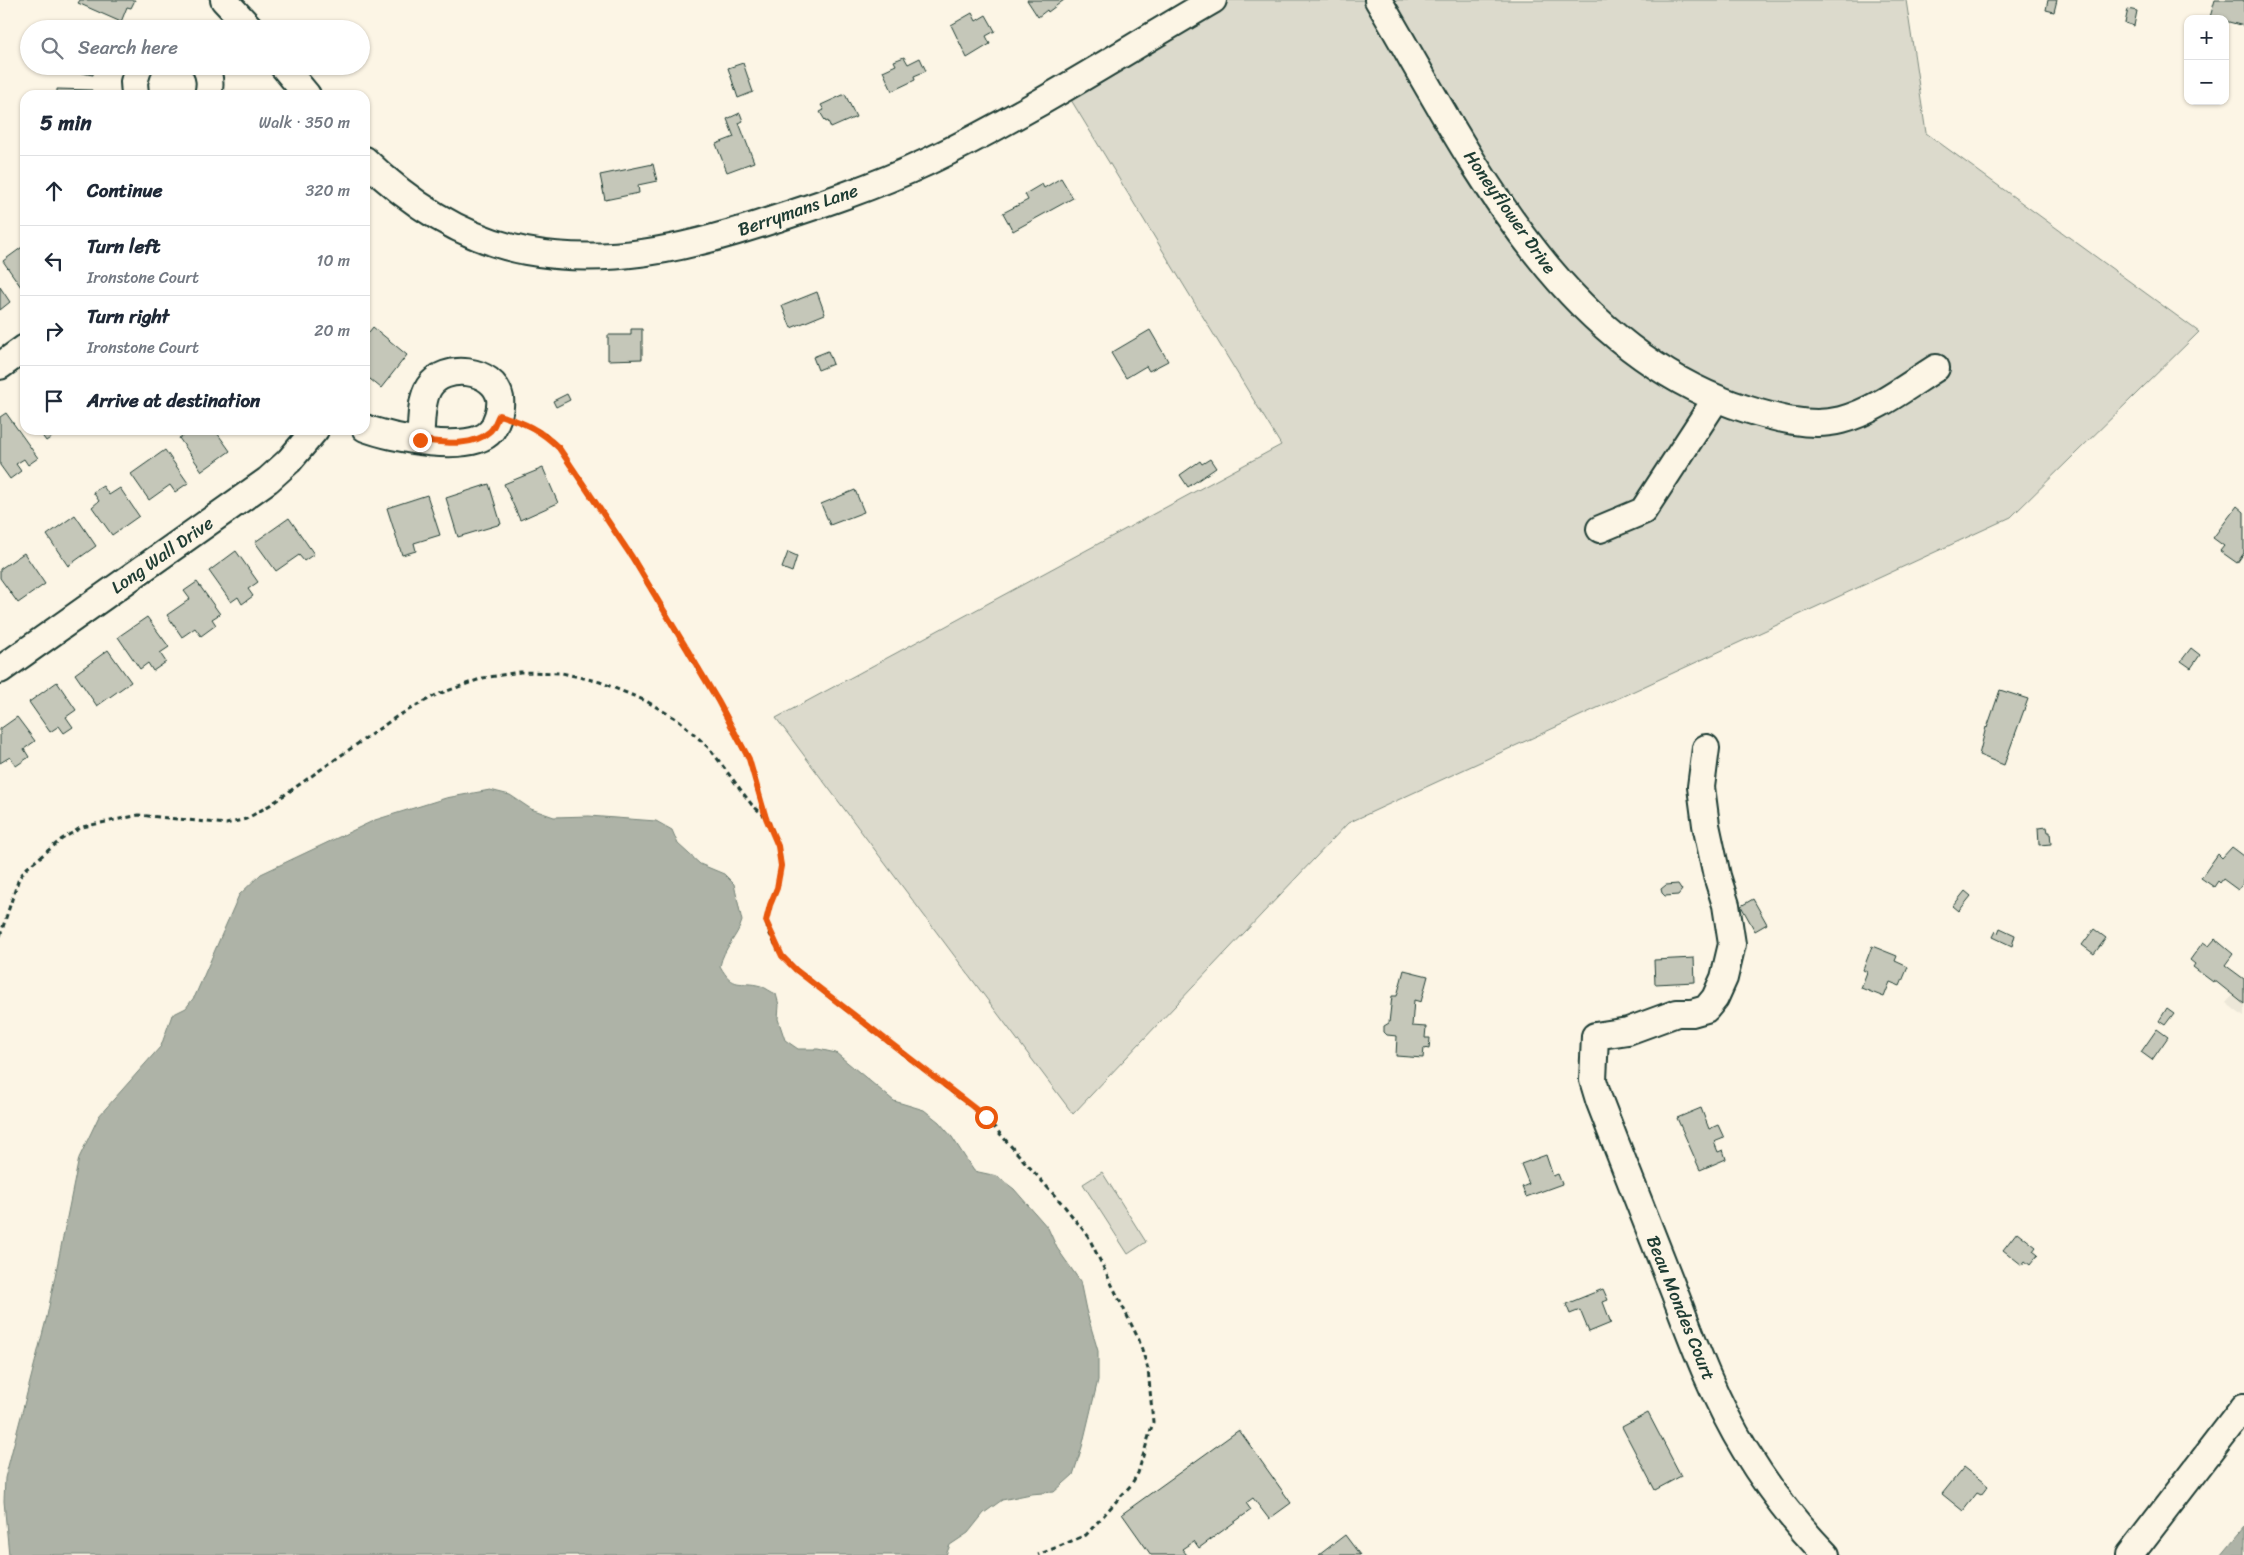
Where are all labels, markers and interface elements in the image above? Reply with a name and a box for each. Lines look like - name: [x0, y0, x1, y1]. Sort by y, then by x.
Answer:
- map controls: [2184, 15, 2229, 105]
- button: +: [2184, 15, 2229, 60]
- search box: [20, 20, 370, 75]
- text: Search here: [78, 31, 178, 64]
- icon: search: [38, 34, 66, 62]
- button: −: [2184, 60, 2229, 105]
- text: 5 min: [40, 104, 92, 142]
- text: Walk · 350 m: [259, 108, 350, 137]
- street label: Honeyflower Drive: [1455, 143, 1565, 281]
- text: Continue: [87, 174, 163, 207]
- street label: Berrymans Lane: [733, 174, 863, 246]
- text: 320 m: [305, 176, 350, 205]
- icon: ahead: [40, 177, 68, 205]
- text: Turn left: [87, 230, 160, 263]
- text: 10 m: [317, 246, 350, 275]
- icon: left: [40, 247, 68, 275]
- text: Ironstone Court: [87, 263, 199, 292]
- text: Turn right: [87, 300, 169, 333]
- text: 20 m: [314, 316, 350, 345]
- icon: right: [40, 317, 68, 345]
- text: Ironstone Court: [87, 333, 199, 362]
- text: Arrive at destination: [87, 384, 260, 417]
- icon: arrive: [40, 387, 68, 415]
- route end: [409, 429, 432, 452]
- street label: Long Wall Drive: [104, 508, 220, 602]
- route start: [975, 1106, 998, 1129]
- street label: Beau Mondes Court: [1637, 1231, 1725, 1386]

